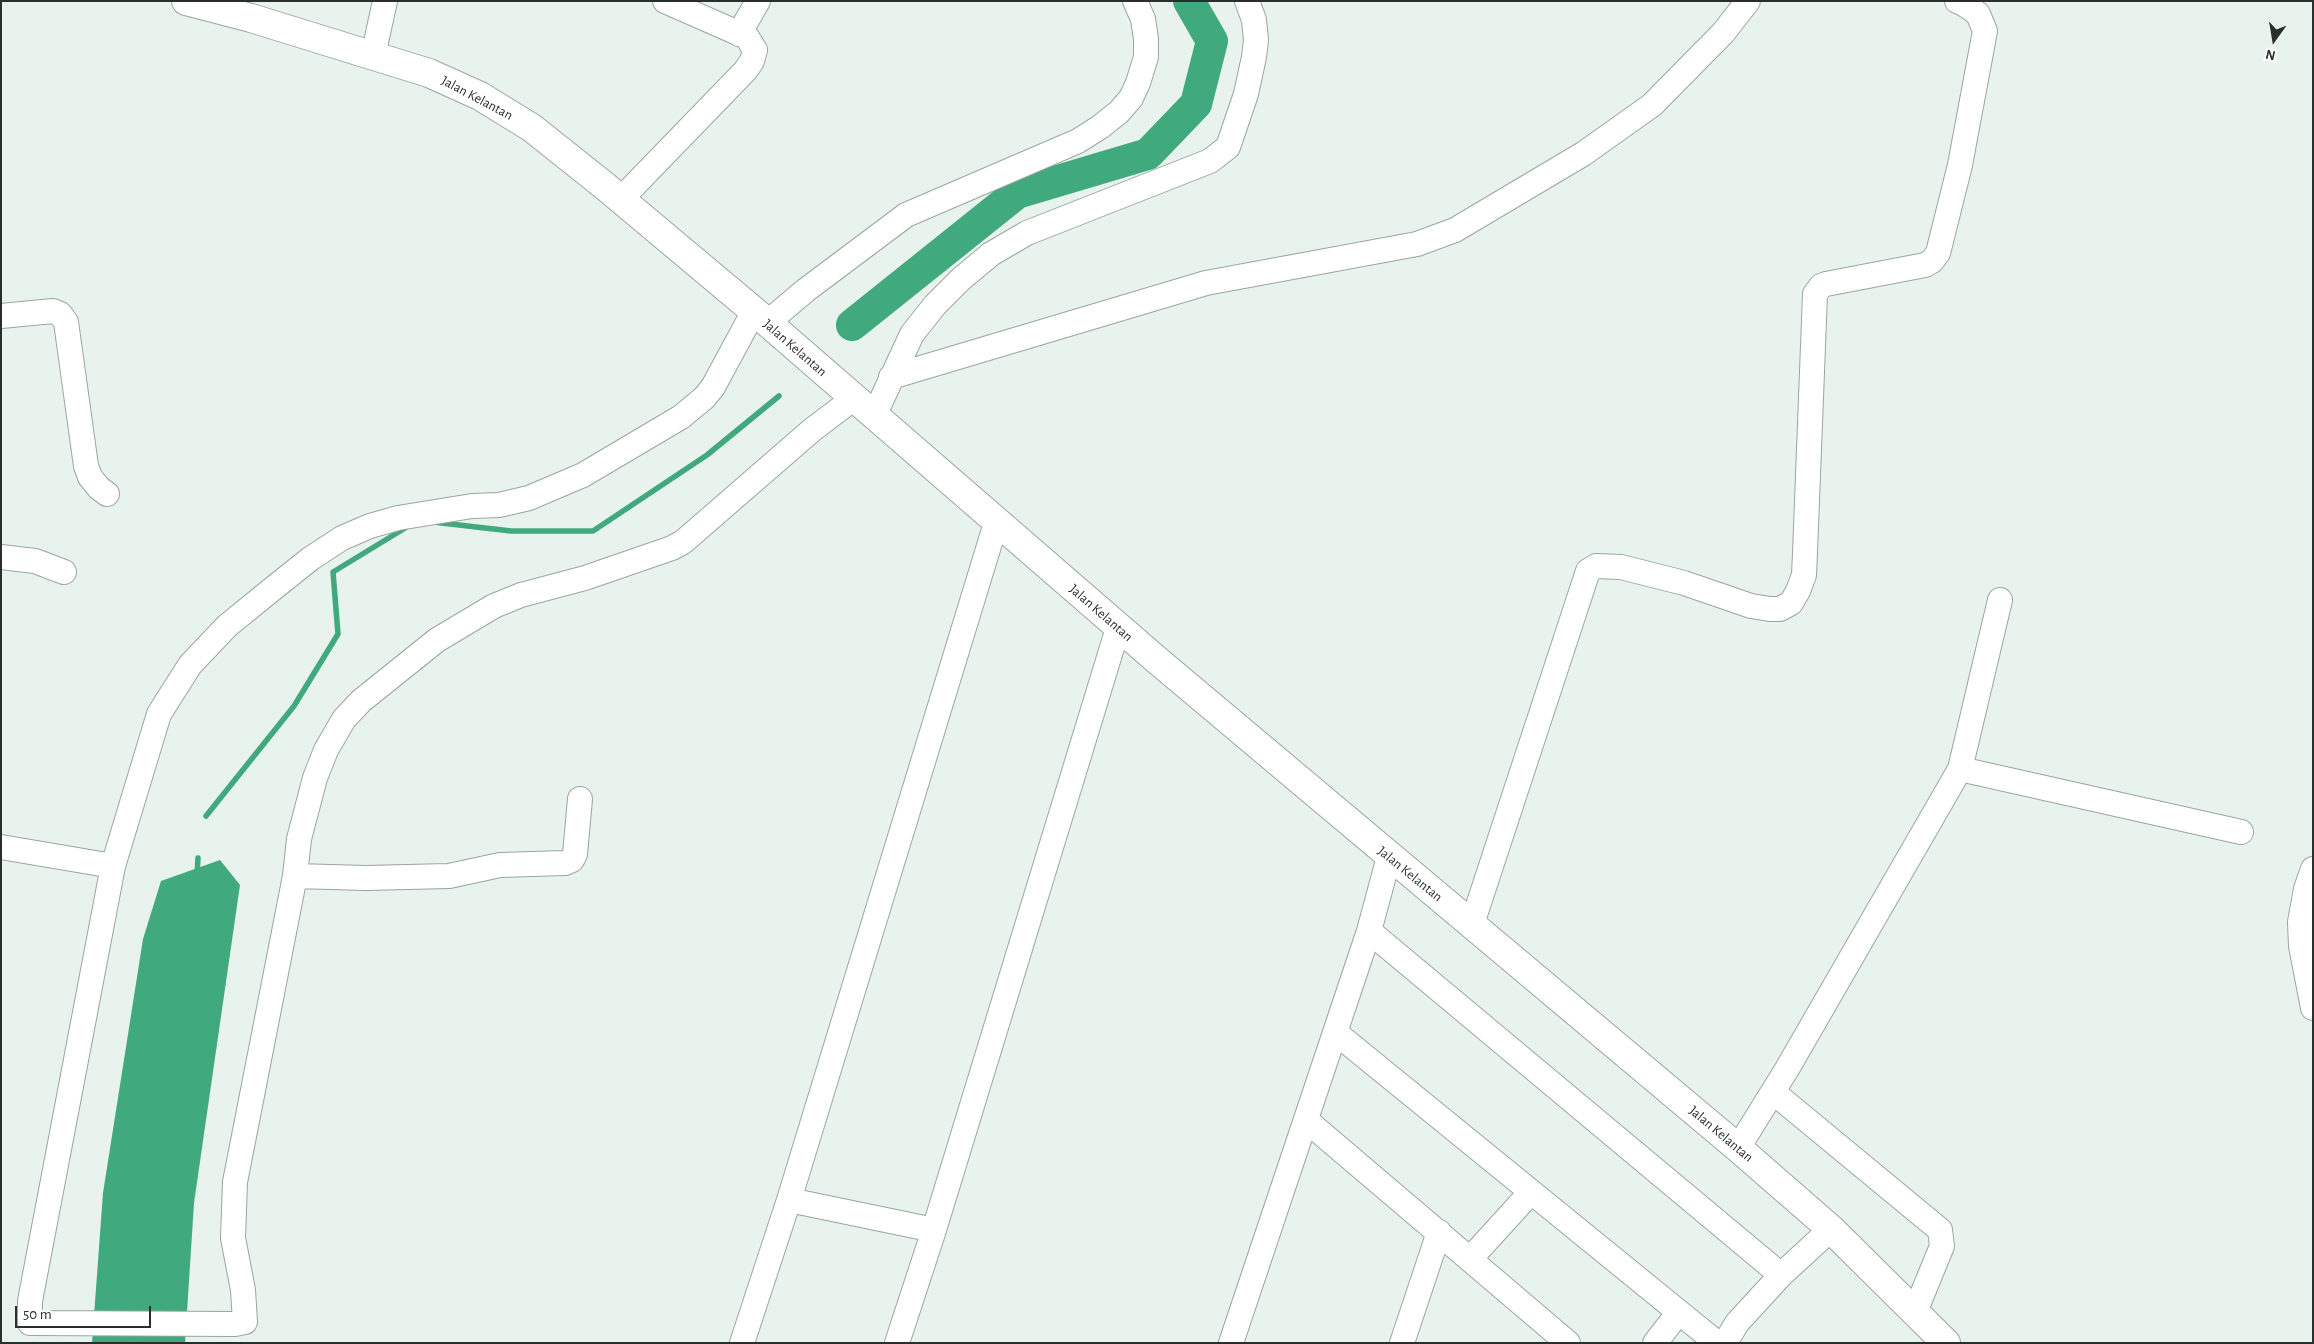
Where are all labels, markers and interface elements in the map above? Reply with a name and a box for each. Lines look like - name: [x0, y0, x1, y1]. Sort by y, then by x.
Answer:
- north arrow: [2249, 15, 2299, 65]
- text: N: [2264, 47, 2277, 63]
- street label: Jalan Kelantan: [438, 72, 516, 124]
- street label: Jalan Kelantan: [760, 316, 830, 380]
- street label: Jalan Kelantan: [1066, 581, 1136, 645]
- street label: Jalan Kelantan: [1374, 843, 1446, 905]
- street label: Jalan Kelantan: [1685, 1102, 1757, 1166]
- scale bar: [18, 1296, 154, 1328]
- text: 50 m: [23, 1307, 52, 1322]

